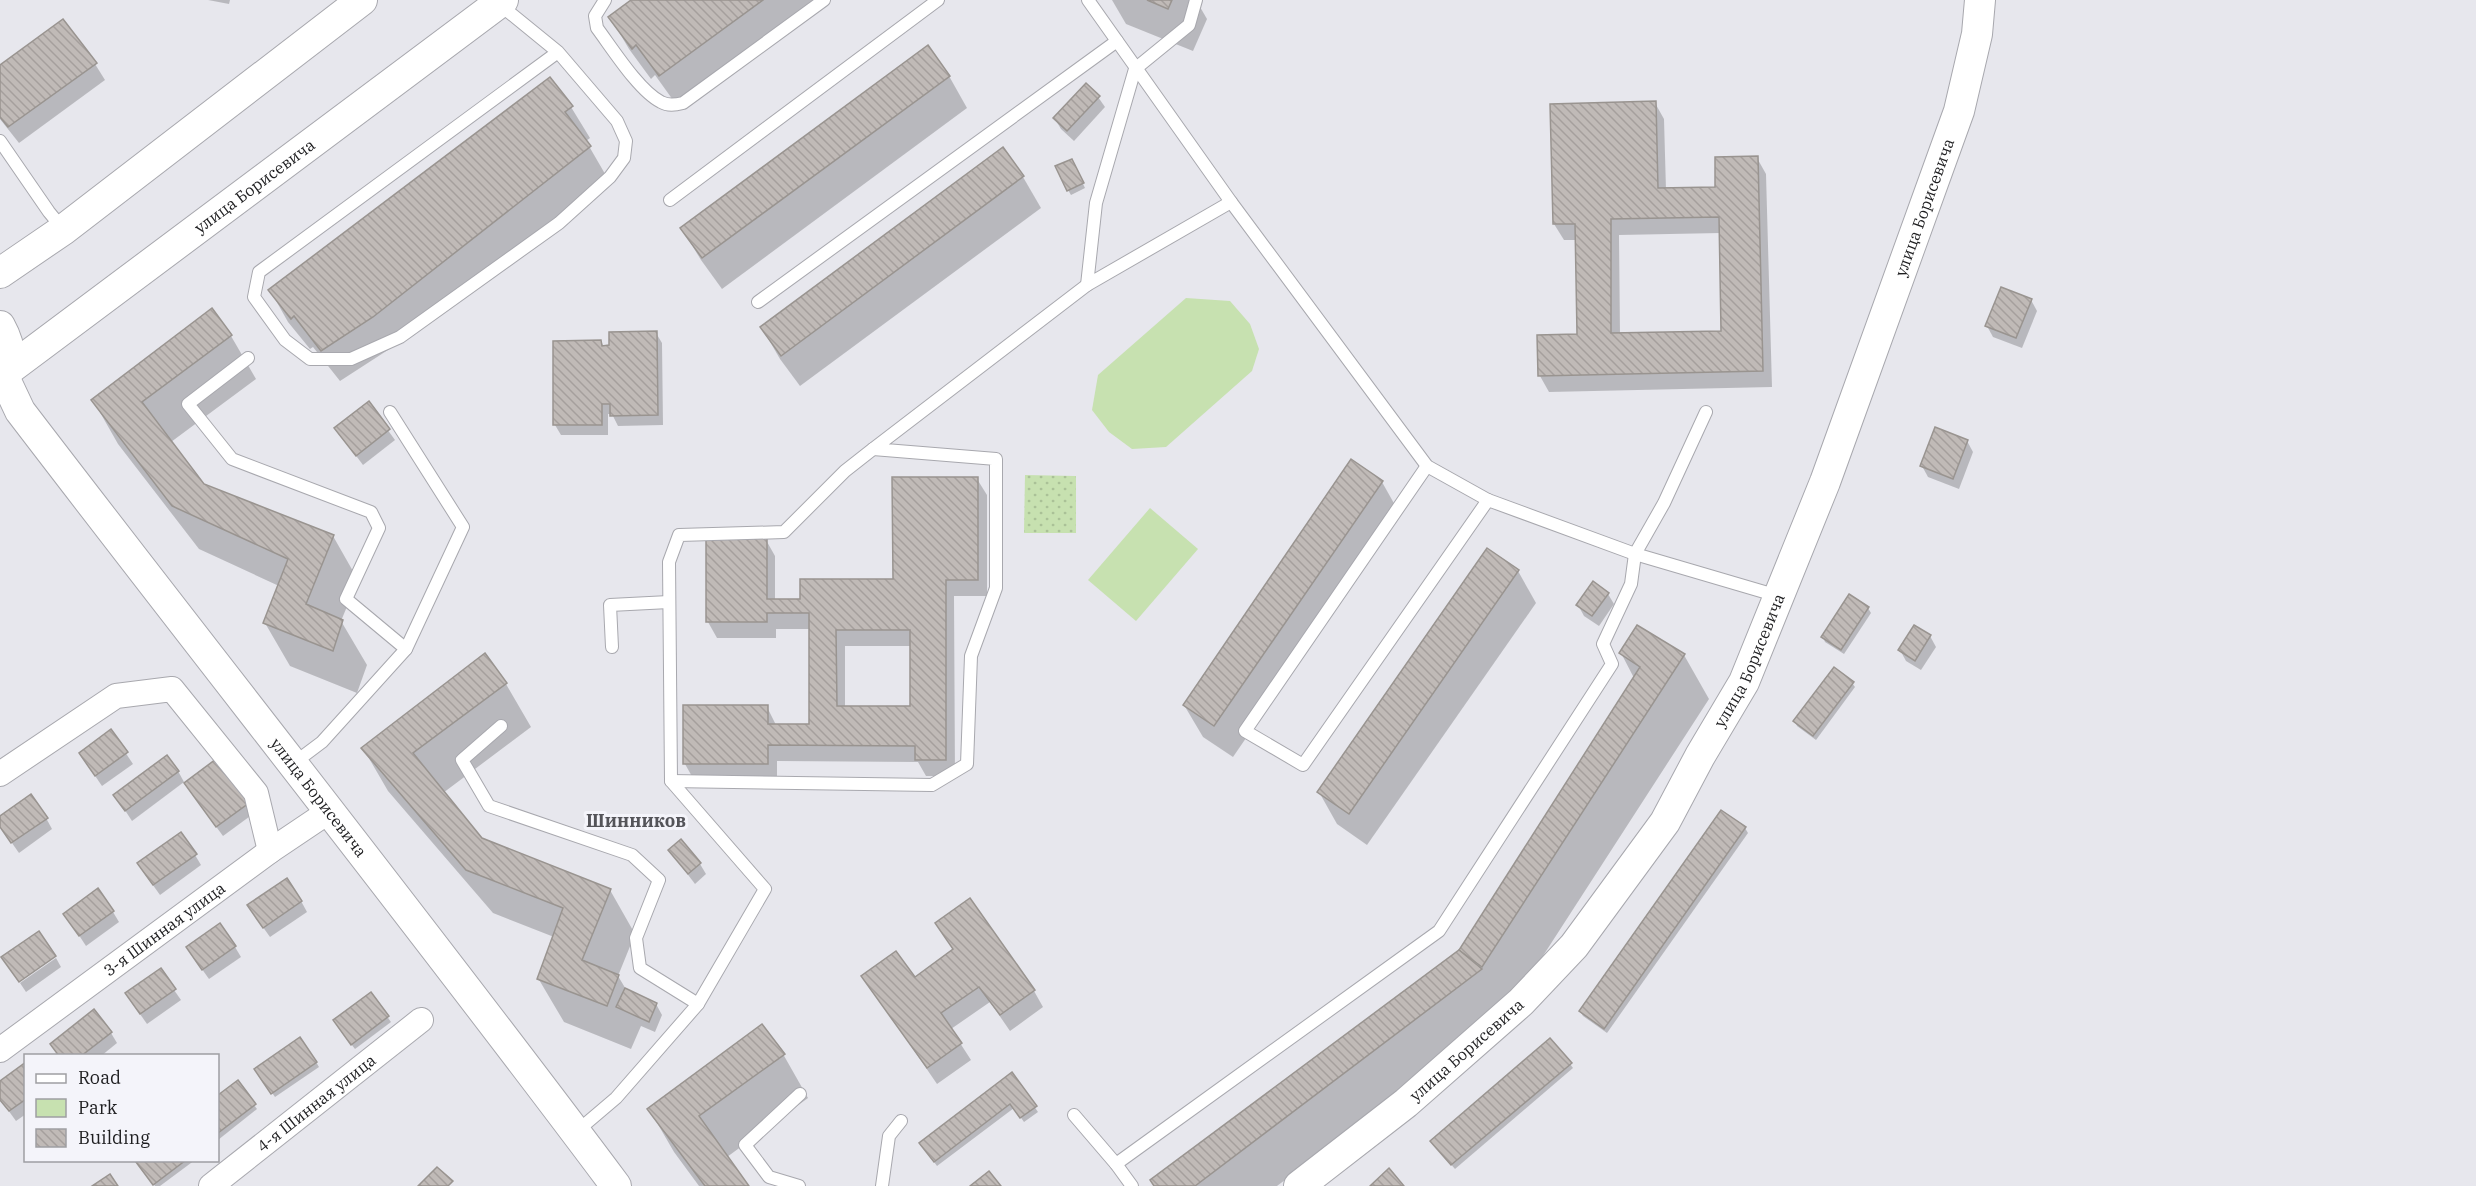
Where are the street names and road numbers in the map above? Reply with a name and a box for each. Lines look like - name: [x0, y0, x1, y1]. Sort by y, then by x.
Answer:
- street label: улица Борисевича: [190, 134, 319, 237]
- street label: улица Борисевича: [1890, 135, 1958, 279]
- street label: улица Борисевича: [1709, 590, 1789, 731]
- street label: улица Борисевича: [266, 734, 371, 861]
- street label: 3-я Шинная улица: [100, 877, 229, 980]
- street label: улица Борисевича: [1405, 994, 1528, 1105]
- street label: 4-я Шинная улица: [253, 1050, 380, 1156]

